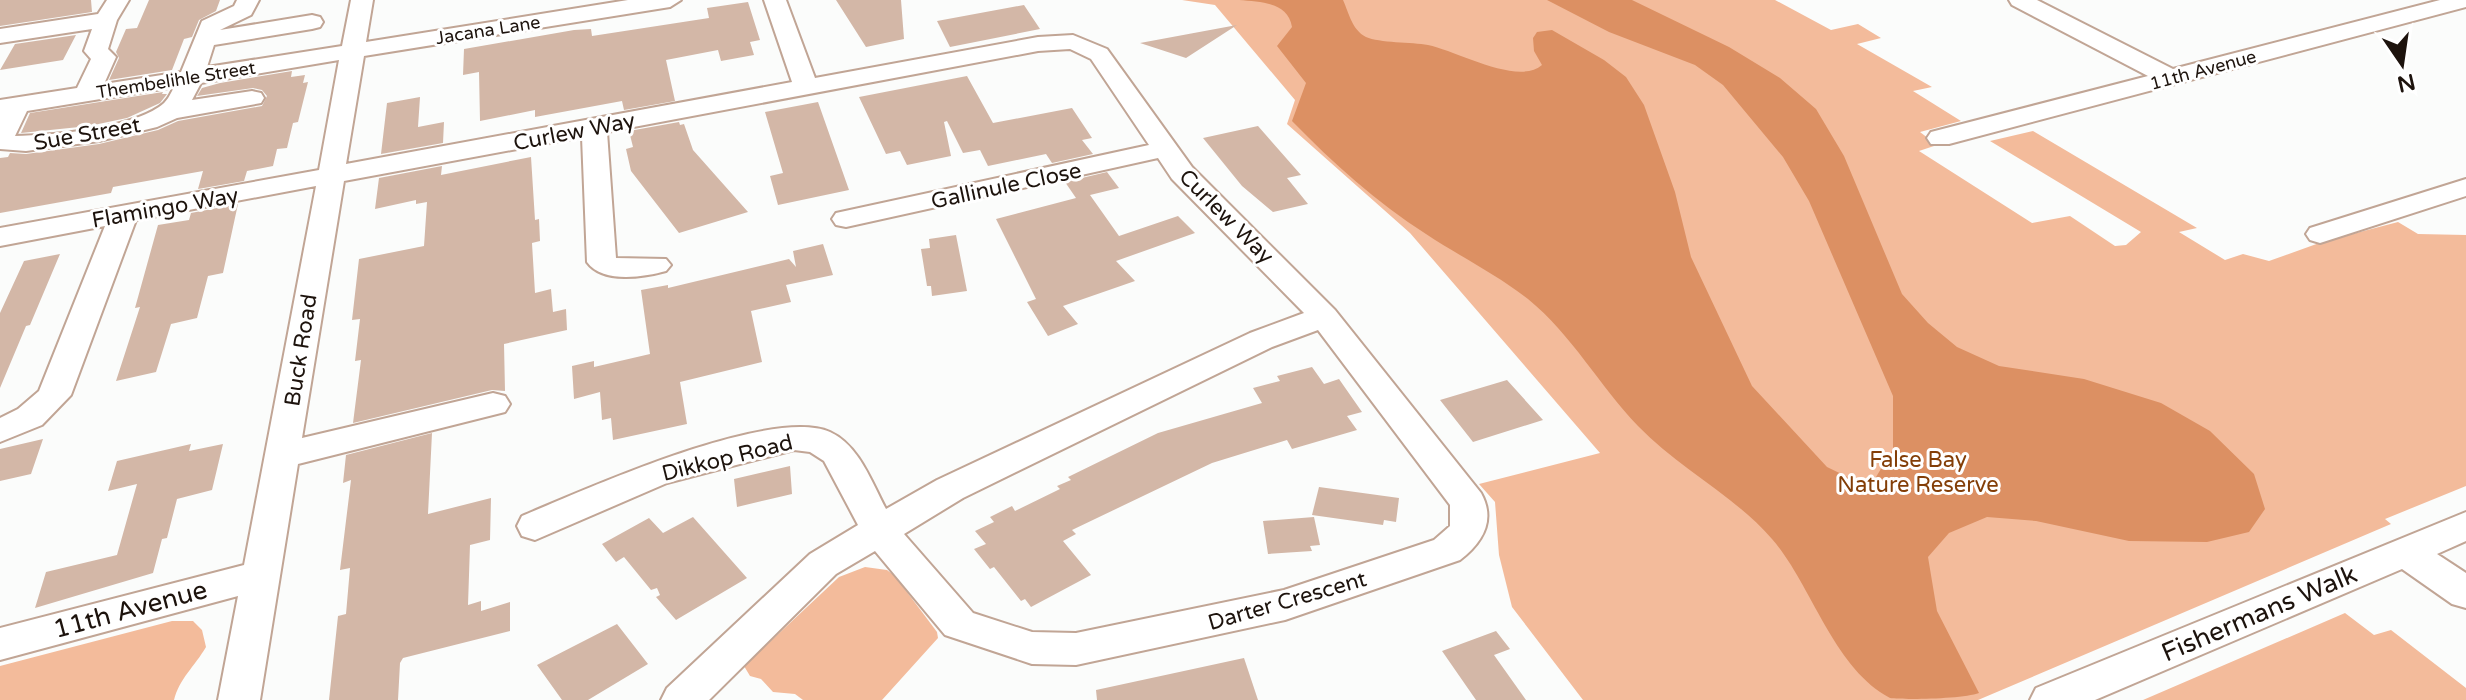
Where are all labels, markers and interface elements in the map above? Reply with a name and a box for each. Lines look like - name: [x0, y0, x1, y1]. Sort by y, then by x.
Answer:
- street label: Jacana Lane: [434, 11, 542, 49]
- north arrow: [2362, 24, 2442, 104]
- street label: 11th Avenue: [2147, 45, 2259, 95]
- street label: Thembelihle Street: [95, 57, 257, 103]
- text: N: [2395, 68, 2418, 97]
- street label: Curlew Way: [511, 107, 637, 156]
- street label: Sue Street: [32, 112, 143, 156]
- street label: Gallinule Close: [929, 157, 1084, 215]
- street label: Curlew Way: [1174, 164, 1279, 270]
- street label: Flamingo Way: [90, 182, 241, 234]
- street label: Buck Road: [279, 292, 323, 408]
- street label: Dikkop Road: [659, 429, 795, 487]
- park label: False Bay Nature Reserve: [1837, 447, 1999, 498]
- street label: Fishermans Walk: [2157, 558, 2361, 669]
- street label: Darter Crescent: [1205, 566, 1370, 636]
- street label: 11th Avenue: [50, 574, 211, 645]

